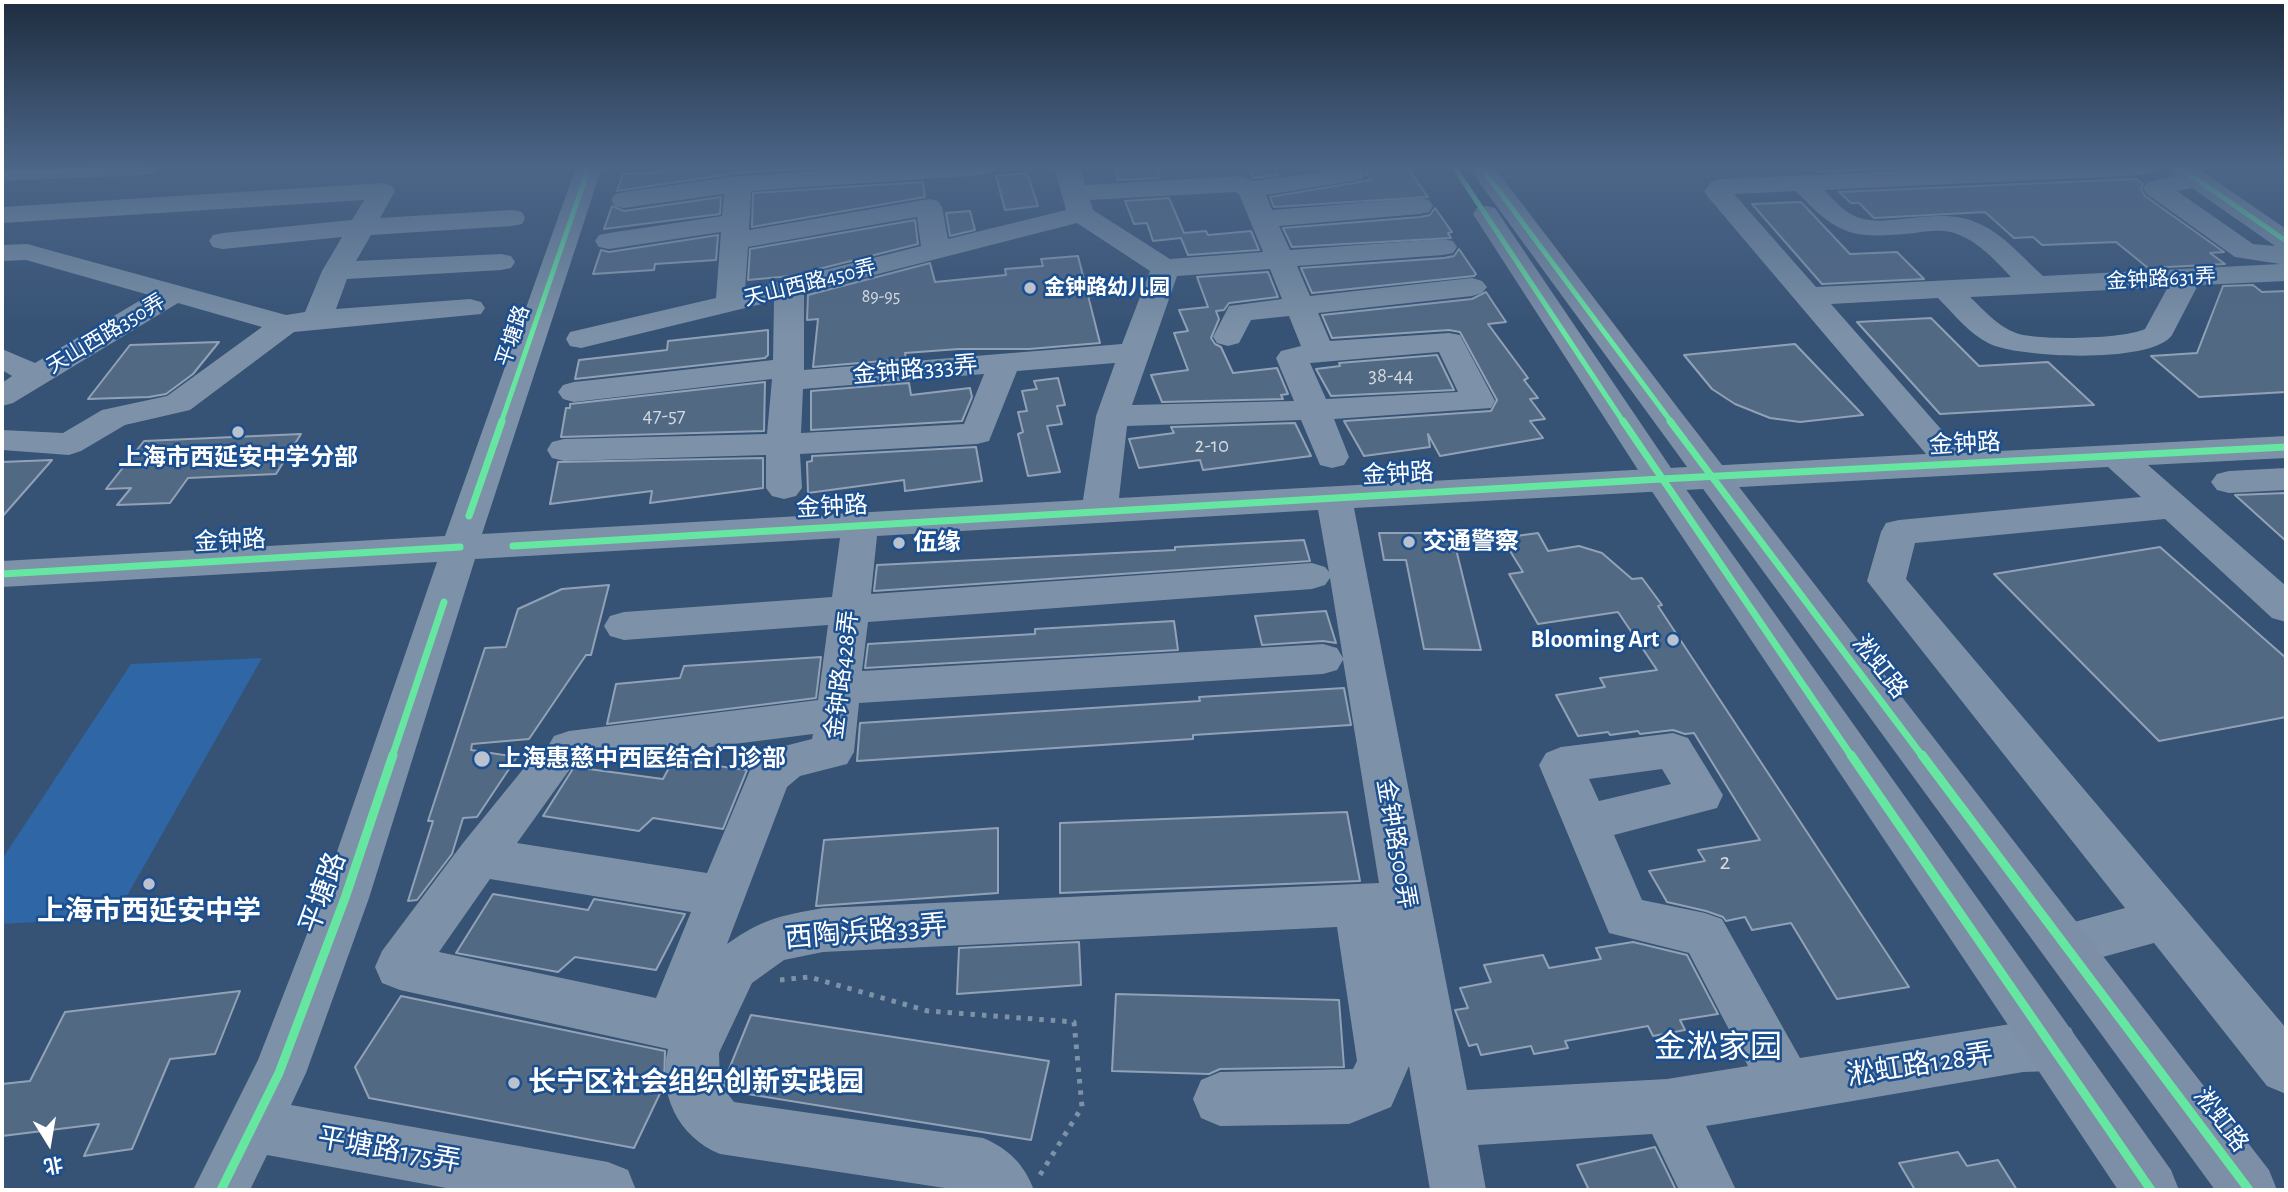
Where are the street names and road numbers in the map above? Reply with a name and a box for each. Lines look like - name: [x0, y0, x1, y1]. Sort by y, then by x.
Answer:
- street label: 天山西路450弄: [741, 254, 879, 312]
- street label: 金钟路631弄: [2106, 264, 2216, 294]
- street label: 天山西路350弄: [42, 289, 170, 379]
- street label: 平塘路: [491, 302, 535, 370]
- street label: 金钟路333弄: [851, 350, 979, 390]
- street label: 金钟路: [1928, 428, 2002, 460]
- street label: 金钟路: [1361, 458, 1435, 490]
- street label: 金钟路: [795, 491, 869, 523]
- street label: 金钟路: [193, 525, 267, 557]
- street label: 金钟路428弄: [820, 609, 864, 741]
- street label: 淞虹路: [1846, 630, 1914, 704]
- street label: 金钟路500弄: [1370, 777, 1422, 911]
- street label: 平塘路: [293, 848, 353, 938]
- street label: 西陶浜路33弄: [783, 908, 949, 956]
- street label: 淞虹路128弄: [1844, 1037, 1996, 1093]
- street label: 淞虹路: [2188, 1083, 2254, 1157]
- street label: 平塘路175弄: [315, 1121, 463, 1179]

